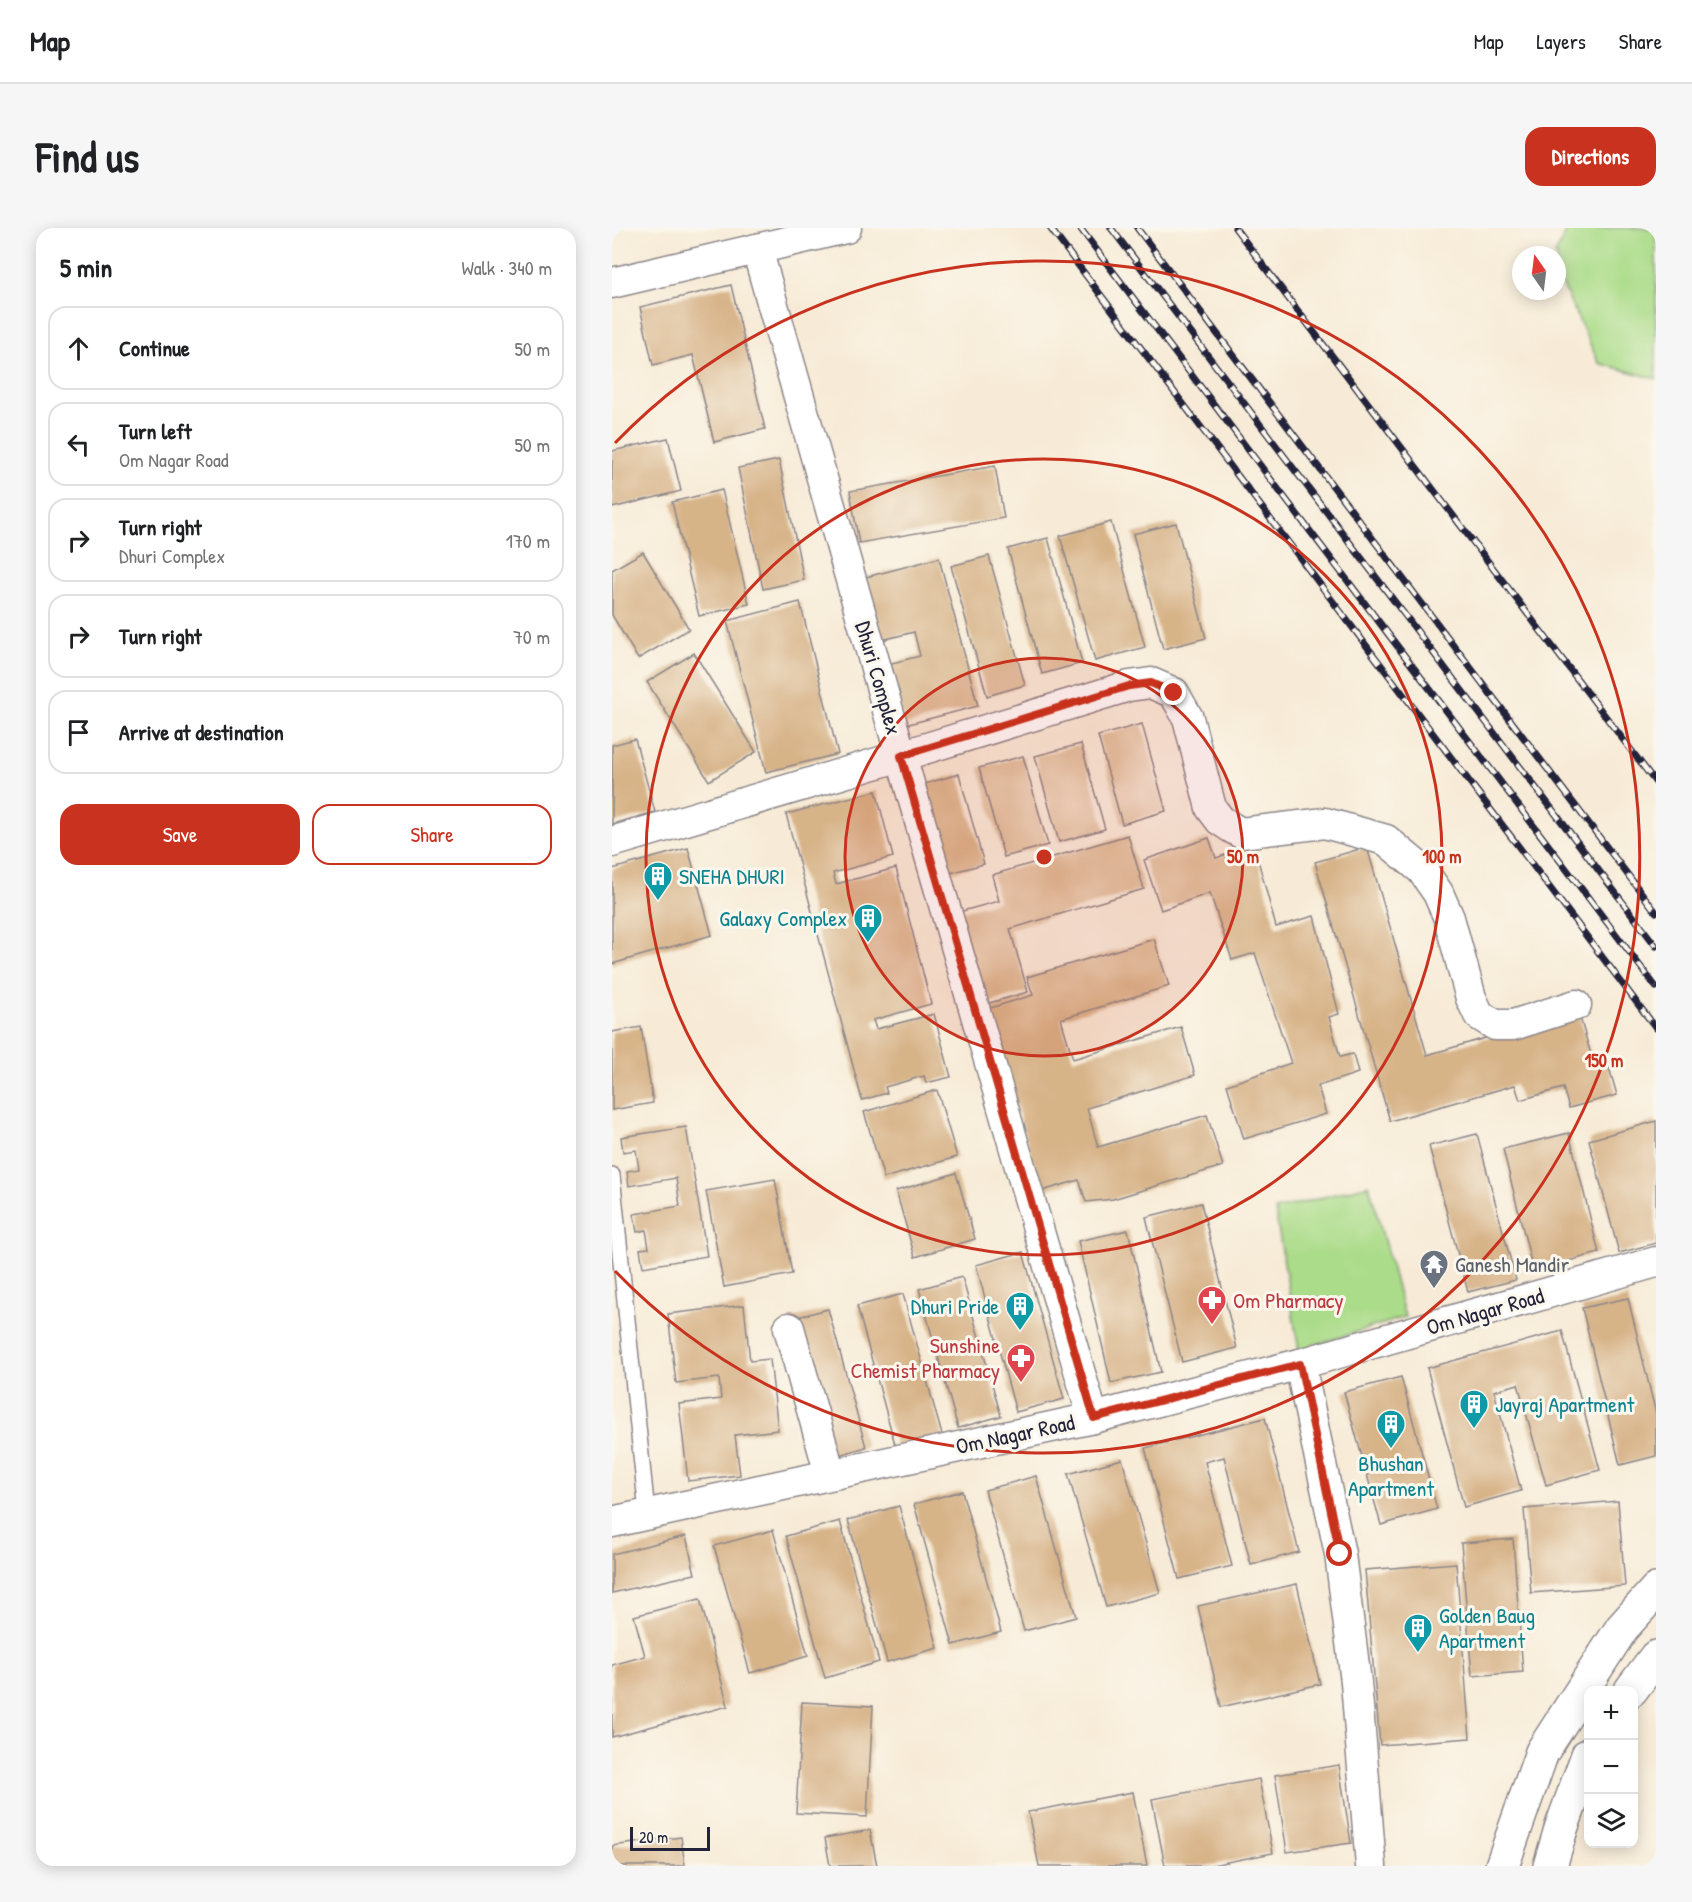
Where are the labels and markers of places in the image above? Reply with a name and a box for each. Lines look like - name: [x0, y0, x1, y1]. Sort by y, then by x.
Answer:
- centre of rings: [1034, 847, 1054, 867]
- building icon: SNEHA DHURI: [642, 860, 674, 902]
- place label: SNEHA DHURI: [679, 861, 785, 891]
- building icon: Galaxy Complex: [852, 902, 884, 944]
- place label: Galaxy Complex: [719, 903, 847, 933]
- temple icon: Ganesh Mandir: [1418, 1248, 1450, 1290]
- place label: Ganesh Mandir: [1455, 1249, 1570, 1279]
- pharmacy icon: Om Pharmacy: [1196, 1284, 1228, 1326]
- place label: Om Pharmacy: [1233, 1285, 1344, 1315]
- building icon: Dhuri Pride: [1004, 1290, 1036, 1332]
- place label: Dhuri Pride: [911, 1291, 999, 1321]
- place label: Sunshine Chemist Pharmacy: [851, 1330, 1000, 1385]
- pharmacy icon: Sunshine Chemist Pharmacy: [1005, 1342, 1037, 1384]
- building icon: Jayraj Apartment: [1458, 1388, 1490, 1430]
- place label: Jayraj Apartment: [1495, 1389, 1635, 1419]
- building icon: Bhushan Apartment: [1375, 1408, 1407, 1450]
- place label: Bhushan Apartment: [1348, 1448, 1434, 1503]
- place label: Golden Baug Apartment: [1439, 1600, 1535, 1655]
- building icon: Golden Baug Apartment: [1402, 1612, 1434, 1654]

